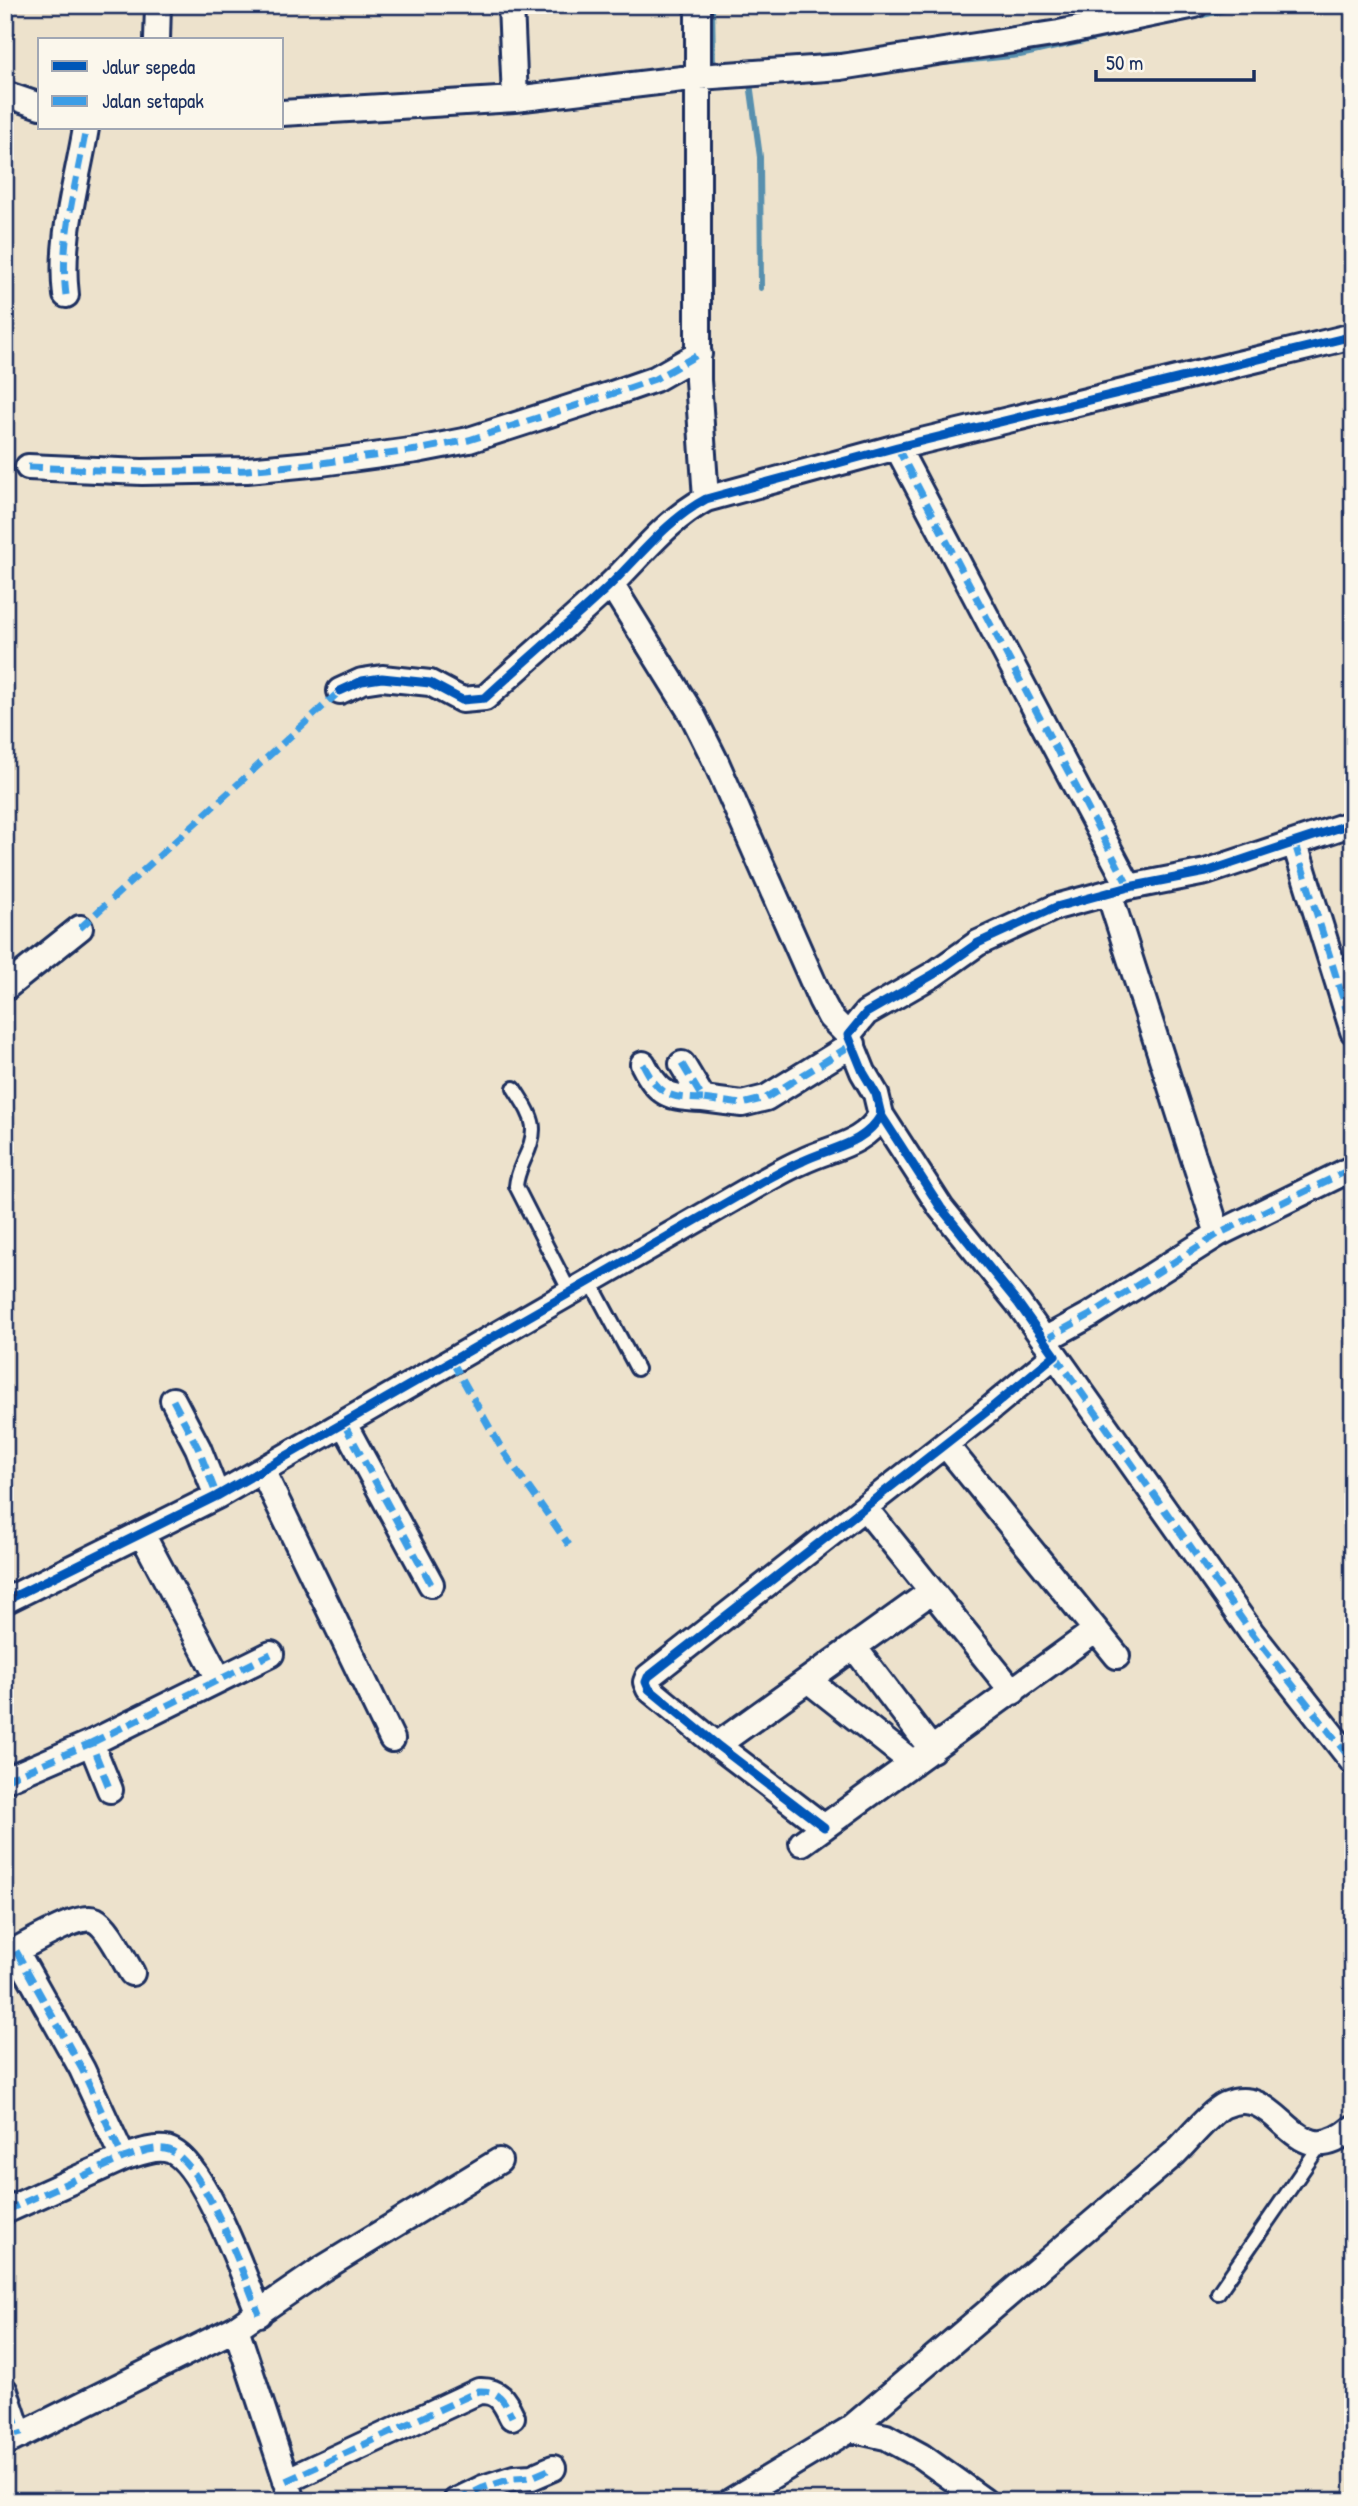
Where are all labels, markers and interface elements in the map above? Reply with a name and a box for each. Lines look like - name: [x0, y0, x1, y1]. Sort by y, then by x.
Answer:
- legend: [38, 38, 284, 130]
- scale bar: [1096, 38, 1253, 82]
- text: 50 m: [1106, 48, 1143, 77]
- text: Jalur sepeda: [102, 52, 195, 81]
- text: Jalan setapak: [102, 86, 204, 115]

